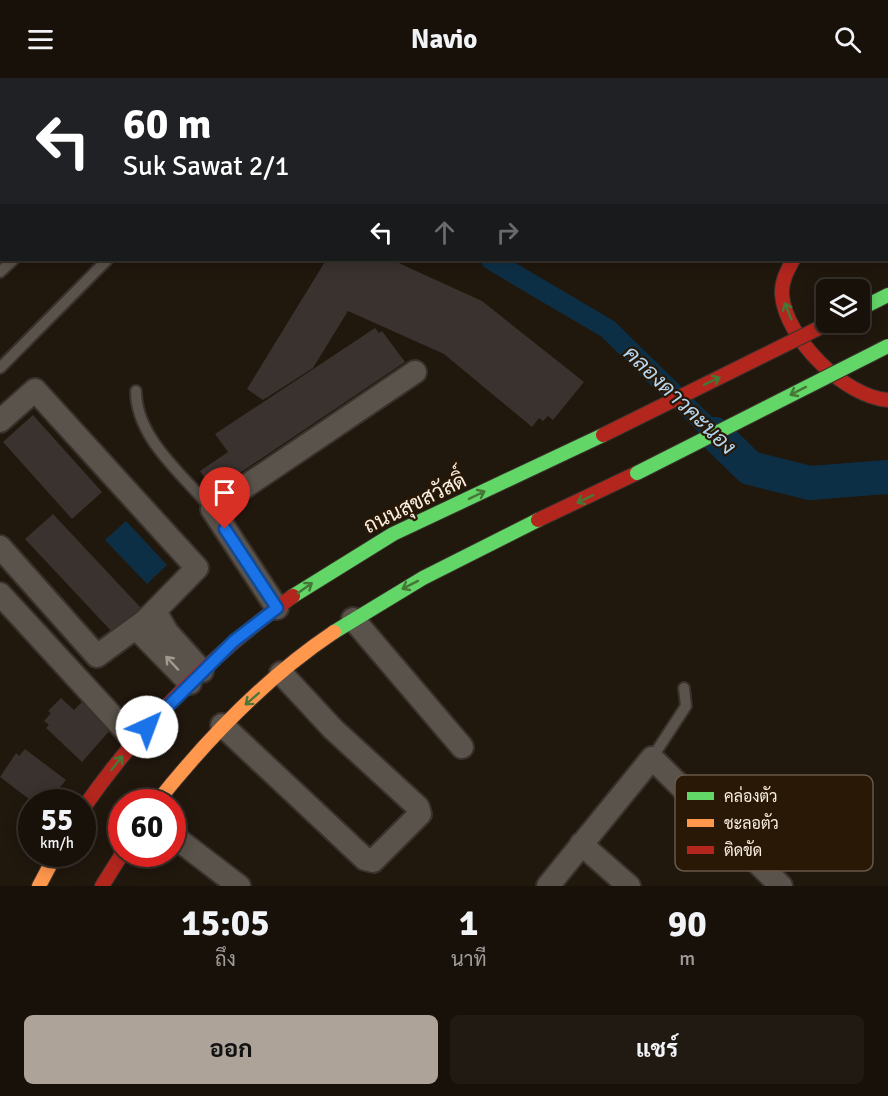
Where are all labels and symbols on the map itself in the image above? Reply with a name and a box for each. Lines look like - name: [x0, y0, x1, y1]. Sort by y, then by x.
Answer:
- one-way arrow: [781, 302, 792, 320]
- water label: คลองดาวคะนอง: [618, 340, 742, 460]
- one-way arrow: [703, 375, 721, 386]
- one-way arrow: [790, 386, 808, 398]
- street label: ถนนสุขสวัสดิ์: [356, 461, 471, 540]
- pin: [199, 467, 250, 529]
- one-way arrow: [467, 489, 485, 501]
- one-way arrow: [576, 493, 594, 505]
- one-way arrow: [402, 579, 419, 591]
- one-way arrow: [297, 582, 313, 594]
- one-way arrow: [164, 656, 179, 671]
- one-way arrow: [245, 692, 260, 706]
- position arrow: [115, 695, 179, 759]
- one-way arrow: [111, 755, 124, 771]
- legend: [675, 775, 873, 871]
- text: คล่องตัว: [724, 786, 778, 807]
- speed limit sign: 60: [108, 789, 186, 867]
- text: ชะลอตัว: [724, 813, 779, 834]
- text: ติดขัด: [724, 840, 762, 861]

